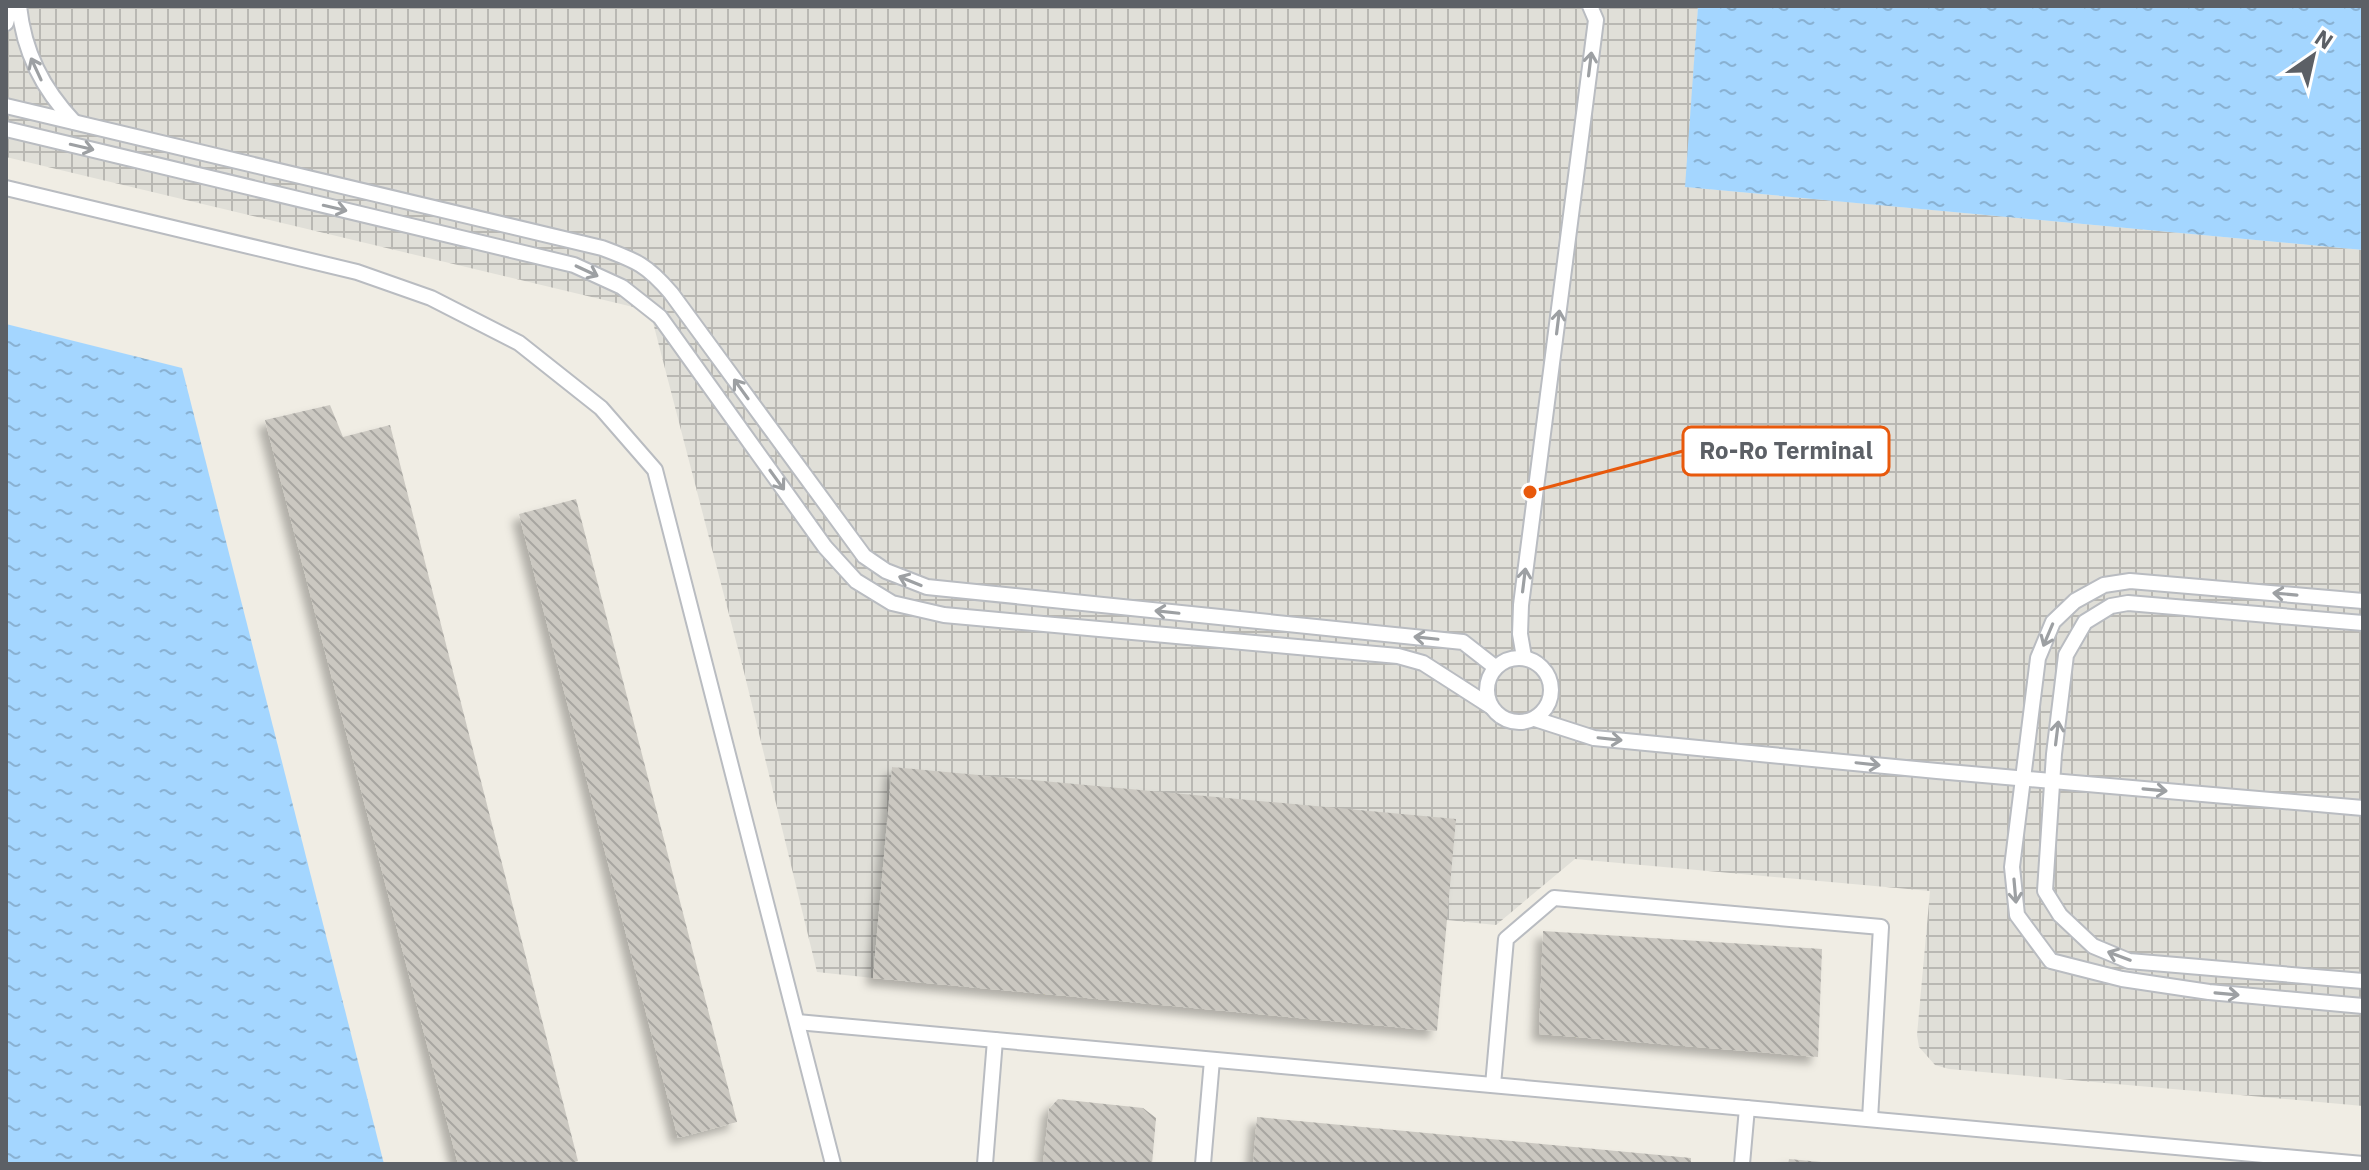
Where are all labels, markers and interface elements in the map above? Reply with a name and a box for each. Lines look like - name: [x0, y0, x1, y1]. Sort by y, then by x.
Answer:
- north arrow: [2273, 16, 2353, 96]
- text: N: [2310, 23, 2339, 55]
- one-way arrow: [1583, 51, 1598, 78]
- one-way arrow: [28, 58, 43, 82]
- one-way arrow: [68, 141, 94, 156]
- one-way arrow: [321, 201, 347, 216]
- one-way arrow: [574, 264, 598, 279]
- one-way arrow: [1551, 310, 1566, 335]
- one-way arrow: [733, 378, 749, 400]
- callout: Ro-Ro Terminal: [1683, 427, 1889, 475]
- text: Ro-Ro Terminal: [1699, 434, 1873, 466]
- one-way arrow: [768, 469, 785, 490]
- one-way arrow: [1517, 567, 1532, 593]
- one-way arrow: [898, 572, 923, 587]
- one-way arrow: [2272, 586, 2299, 601]
- one-way arrow: [1154, 604, 1181, 619]
- one-way arrow: [2039, 622, 2054, 647]
- one-way arrow: [1413, 631, 1440, 646]
- one-way arrow: [2049, 721, 2064, 747]
- one-way arrow: [1596, 732, 1622, 747]
- one-way arrow: [1854, 757, 1881, 772]
- one-way arrow: [2141, 783, 2168, 798]
- one-way arrow: [2007, 877, 2022, 904]
- one-way arrow: [2107, 948, 2132, 962]
- one-way arrow: [2213, 986, 2240, 1001]

